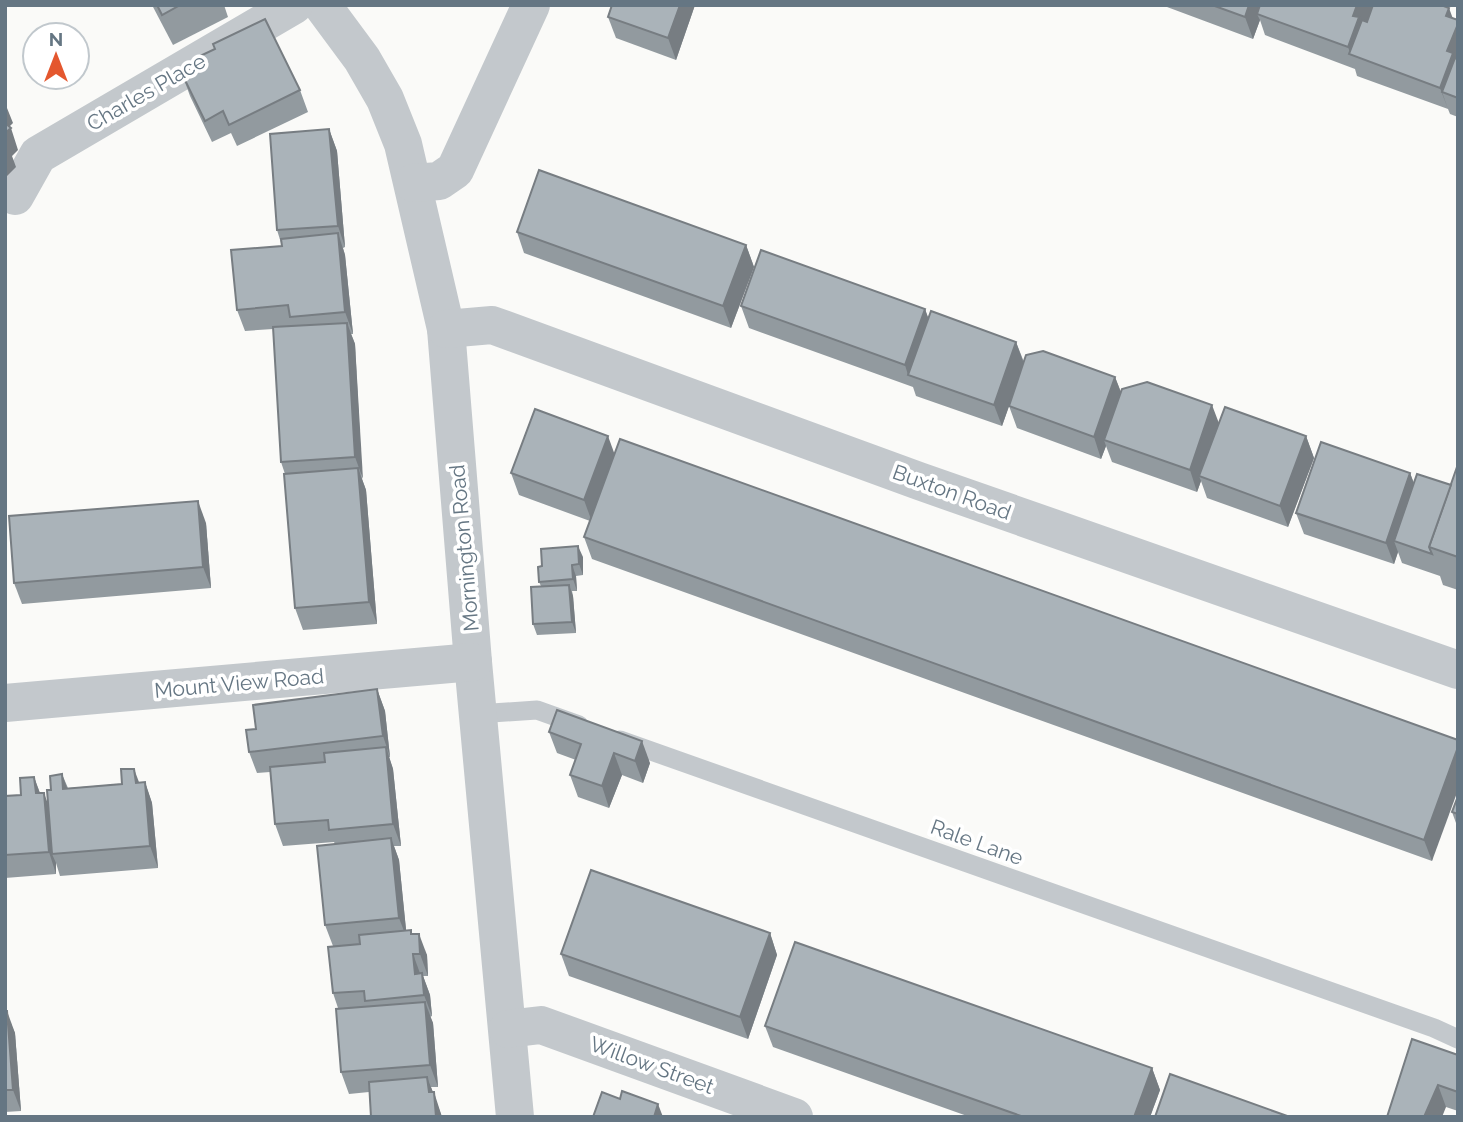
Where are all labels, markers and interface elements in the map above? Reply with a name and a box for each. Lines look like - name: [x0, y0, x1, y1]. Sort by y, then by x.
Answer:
- north arrow: [21, 21, 91, 91]
- text: N: [49, 28, 63, 50]
- street label: Charles Place: [82, 48, 210, 136]
- street label: Buxton Road: [889, 459, 1015, 525]
- street label: Mornington Road: [444, 463, 484, 633]
- street label: Mount View Road: [153, 663, 325, 703]
- street label: Rale Lane: [927, 814, 1027, 870]
- street label: Willow Street: [587, 1031, 717, 1099]

